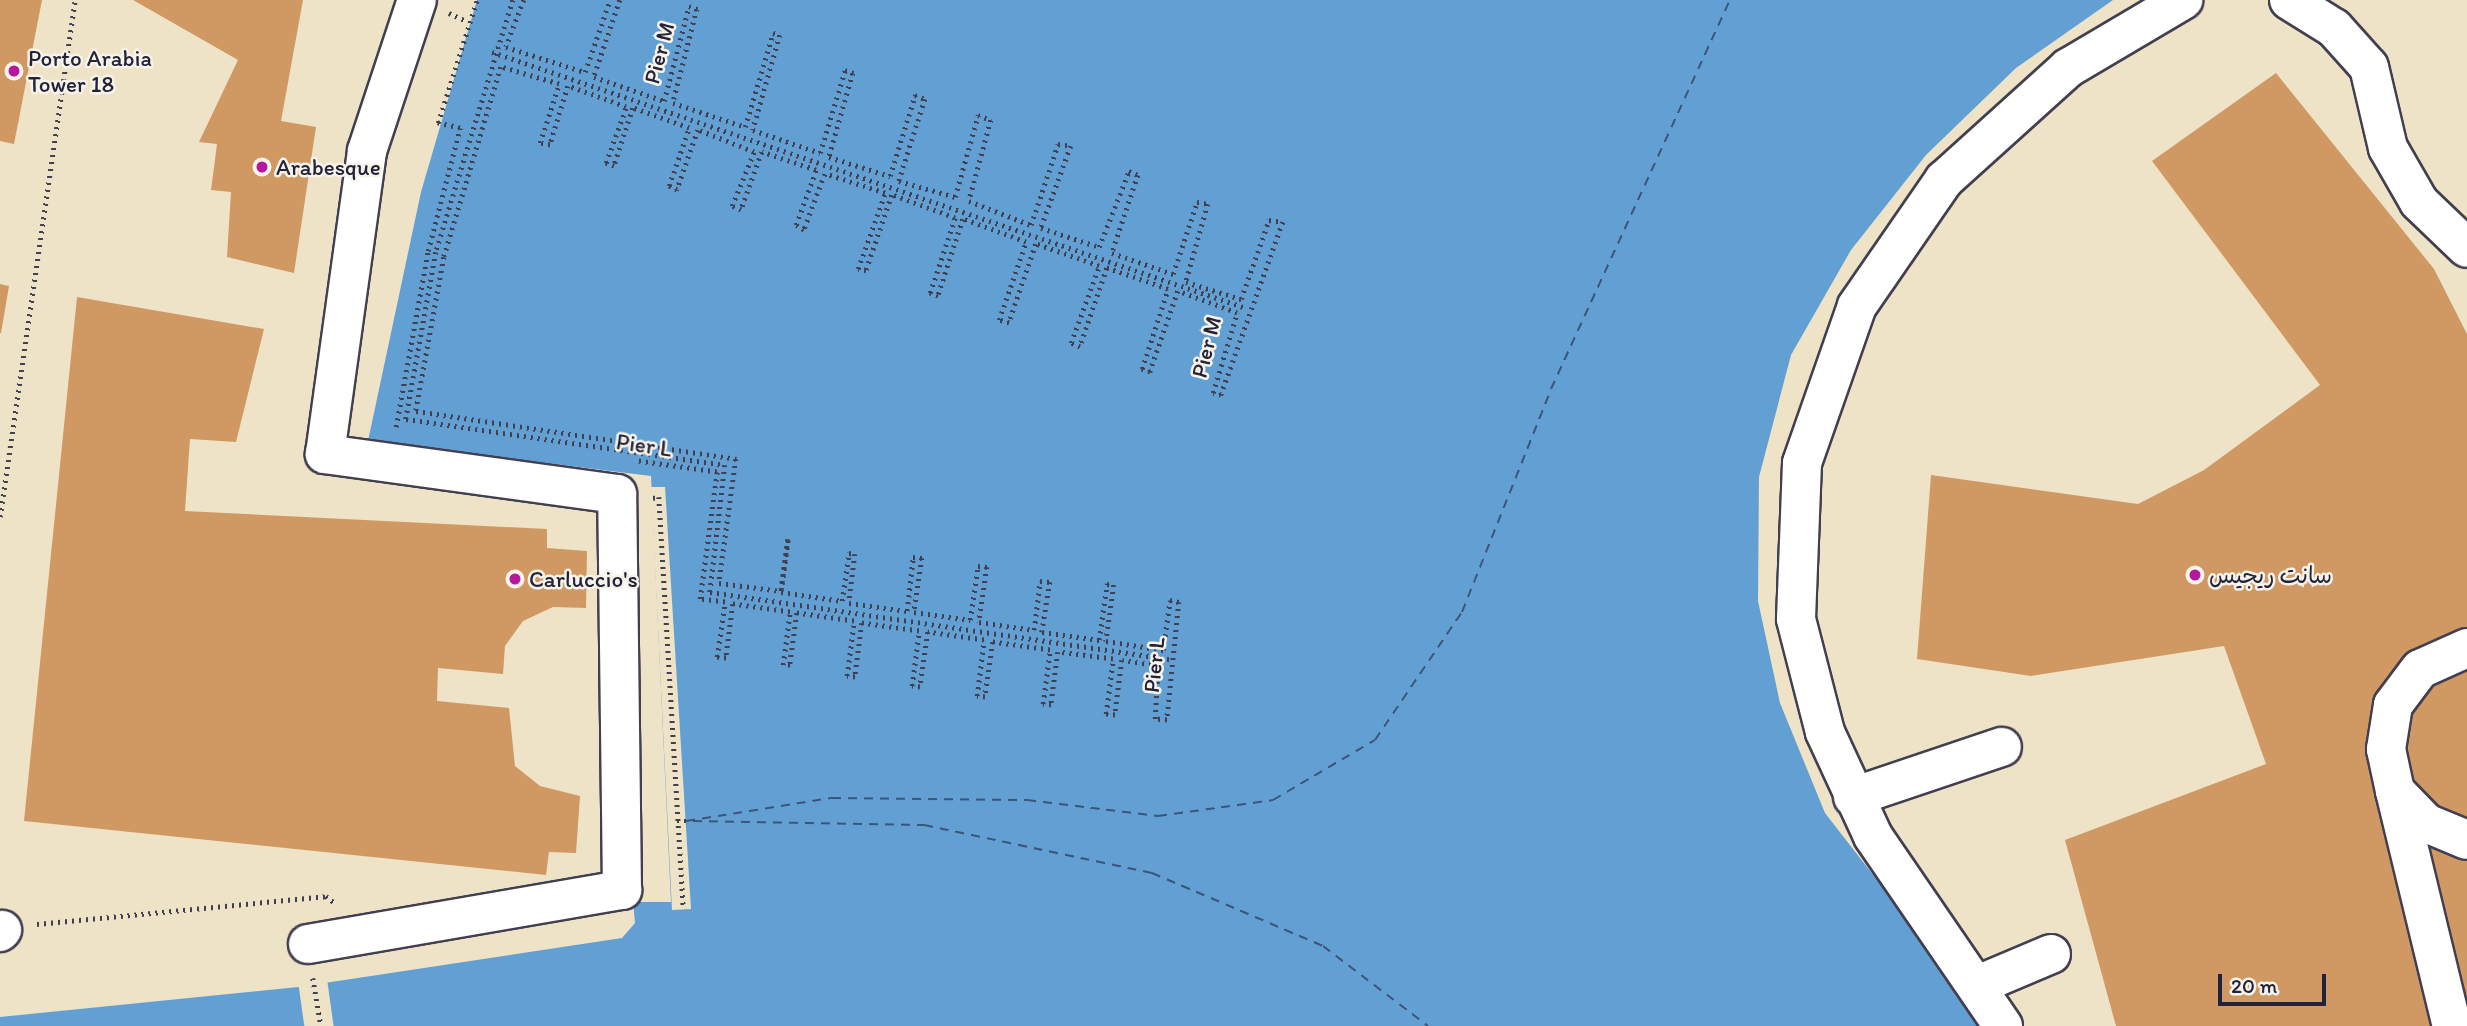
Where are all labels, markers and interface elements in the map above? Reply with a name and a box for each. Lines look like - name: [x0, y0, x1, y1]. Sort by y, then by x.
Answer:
- street label: Pier M: [638, 19, 680, 87]
- place label: Porto Arabia Tower 18: [28, 44, 152, 98]
- marker: Porto Arabia Tower 18: [6, 63, 22, 79]
- place label: Arabesque: [276, 153, 381, 181]
- marker: Arabesque: [254, 159, 270, 175]
- street label: Pier M: [1185, 313, 1227, 381]
- street label: Pier L: [614, 427, 674, 463]
- place label: سانت ريجيس: [2209, 561, 2332, 589]
- place label: Carluccio's: [529, 565, 638, 593]
- marker: سانت ريجيس: [2187, 567, 2203, 583]
- marker: Carluccio's: [507, 571, 523, 587]
- street label: Pier L: [1137, 636, 1171, 694]
- scale bar: [2222, 960, 2330, 1004]
- text: 20 m: [2231, 973, 2277, 998]

